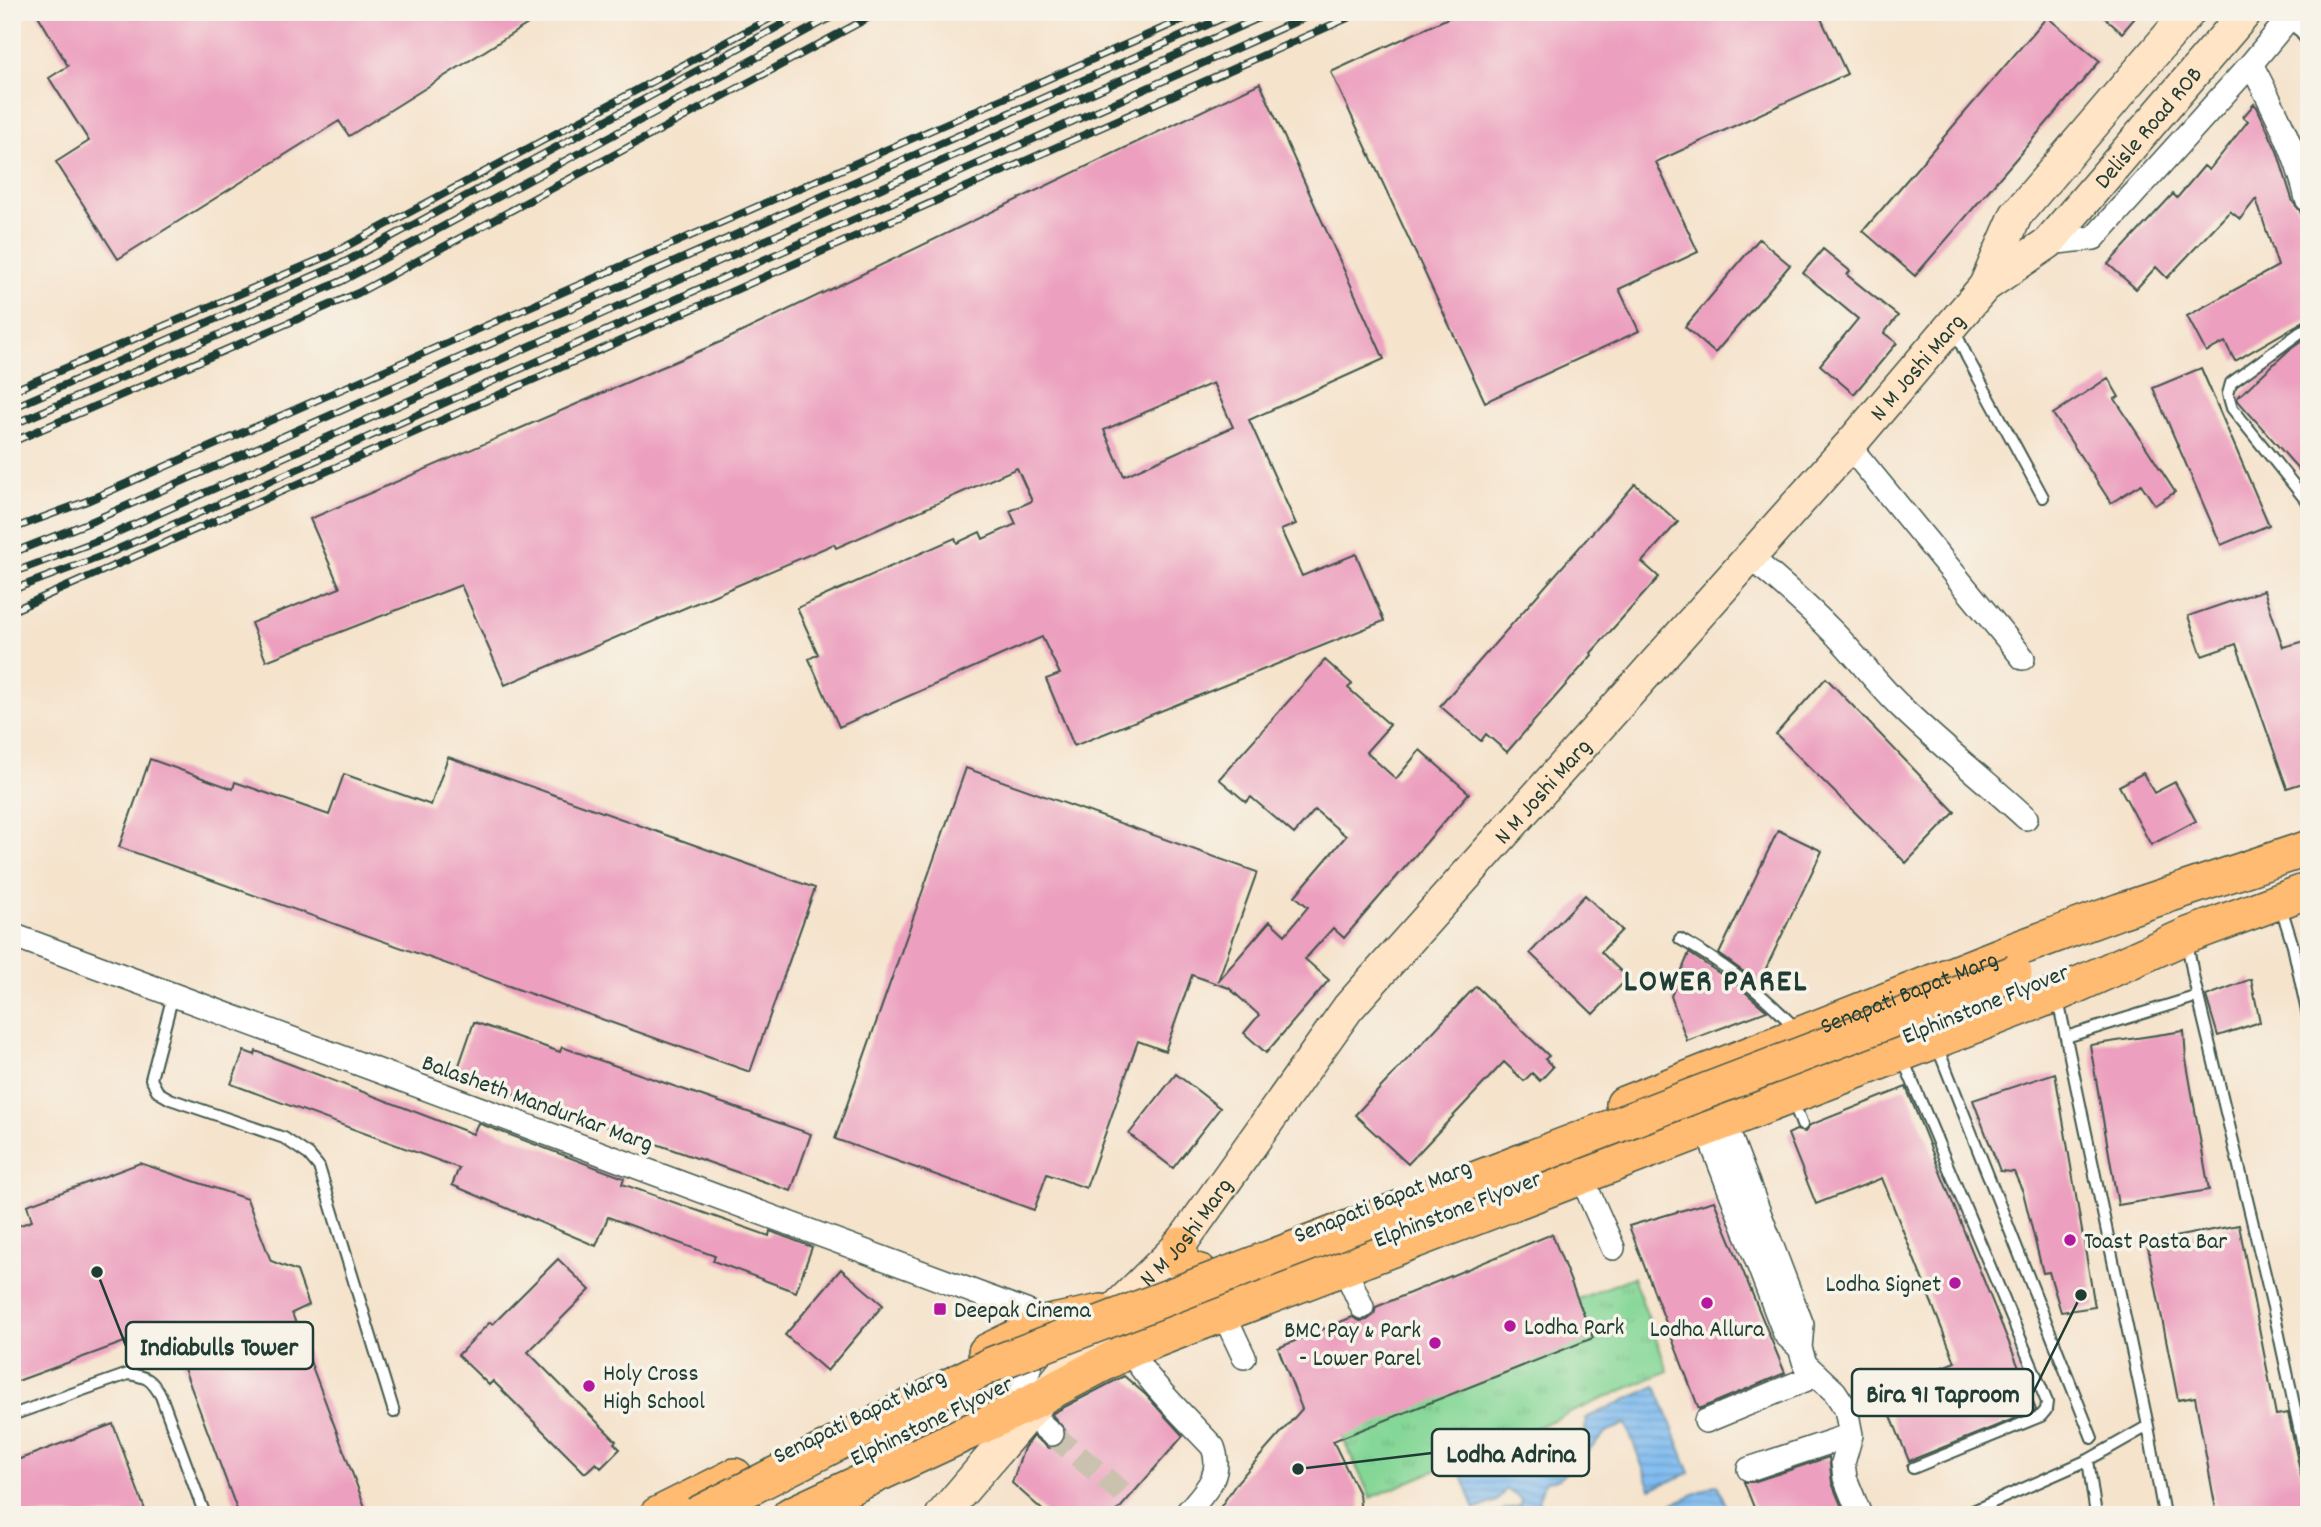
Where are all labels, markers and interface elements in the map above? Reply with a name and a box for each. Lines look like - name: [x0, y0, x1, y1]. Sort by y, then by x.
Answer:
- street label: Delisle Road ROB: [2087, 60, 2212, 198]
- street label: N M Joshi Marg: [1863, 307, 1975, 430]
- street label: N M Joshi Marg: [1487, 732, 1601, 853]
- street label: Senapati Bapat Marg: [1816, 944, 2004, 1045]
- street label: Elphinstone Flyover: [1898, 957, 2075, 1055]
- district label: LOWER PAREL: [1624, 961, 1808, 1007]
- street label: Balasheth Mandurkar Marg: [417, 1047, 657, 1162]
- street label: Senapati Bapat Marg: [1289, 1152, 1477, 1254]
- street label: Elphinstone Flyover: [1369, 1163, 1547, 1258]
- street label: N M Joshi Marg: [1133, 1172, 1242, 1296]
- place label: Toast Pasta Bar: [2084, 1226, 2227, 1260]
- marker: Toast Pasta Bar: [2062, 1232, 2078, 1248]
- place label: Lodha Signet: [1826, 1269, 1941, 1303]
- marker: Lodha Signet: [1947, 1275, 1963, 1291]
- place label: Deepak Cinema: [954, 1295, 1092, 1329]
- marker: Lodha Allura: [1699, 1295, 1715, 1311]
- marker: Deepak Cinema: [932, 1301, 948, 1317]
- place label: Lodha Park: [1524, 1312, 1624, 1346]
- place label: Lodha Allura: [1650, 1314, 1765, 1348]
- place label: BMC Pay & Park - Lower Parel: [1284, 1315, 1421, 1377]
- marker: Lodha Park: [1502, 1318, 1518, 1334]
- callout: Indiabulls Tower: [126, 1322, 313, 1369]
- text: Indiabulls Tower: [140, 1331, 299, 1368]
- marker: BMC Pay & Park - Lower Parel: [1427, 1335, 1443, 1351]
- place label: Holy Cross High School: [603, 1358, 705, 1420]
- street label: Senapati Bapat Marg: [768, 1361, 953, 1474]
- street label: Elphinstone Flyover: [845, 1369, 1019, 1477]
- callout: Bira 91 Taproom: [1852, 1369, 2033, 1416]
- marker: Holy Cross High School: [581, 1378, 597, 1394]
- text: Bira 91 Taproom: [1866, 1378, 2020, 1415]
- callout: Lodha Adrina: [1432, 1429, 1589, 1476]
- text: Lodha Adrina: [1446, 1438, 1577, 1475]

